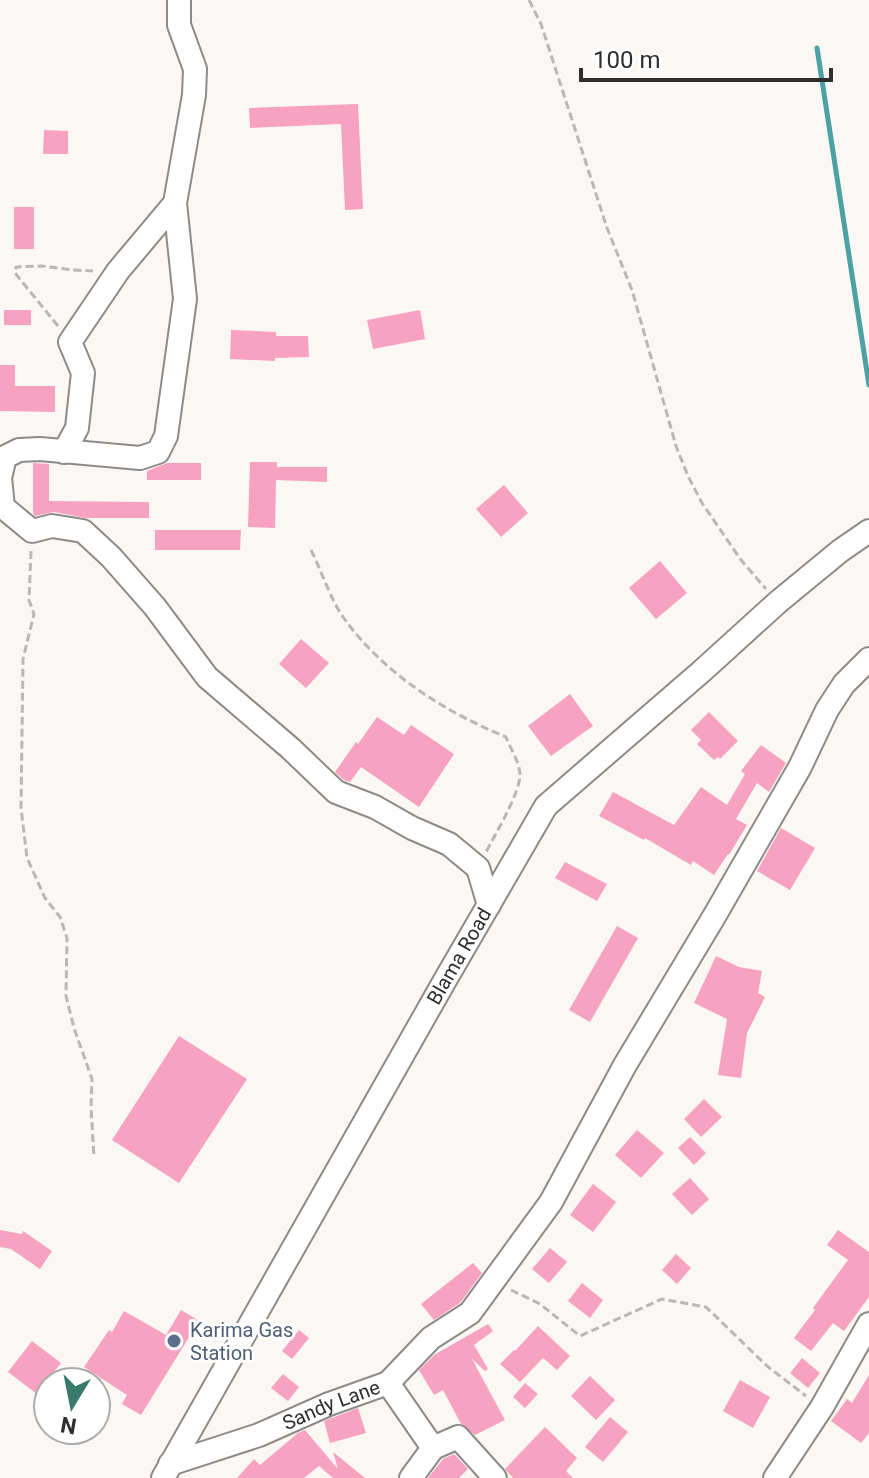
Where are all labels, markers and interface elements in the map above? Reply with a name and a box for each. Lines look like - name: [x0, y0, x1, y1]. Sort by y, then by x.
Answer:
- scale bar: [581, 32, 831, 82]
- text: 100 m: [593, 46, 660, 74]
- street label: Blama Road: [422, 904, 496, 1009]
- place label: Karima Gas Station: [190, 1318, 293, 1365]
- marker: Karima Gas Station: [165, 1332, 183, 1350]
- north arrow: [32, 1366, 112, 1446]
- street label: Sandy Lane: [279, 1375, 383, 1435]
- text: N: [59, 1412, 78, 1439]

